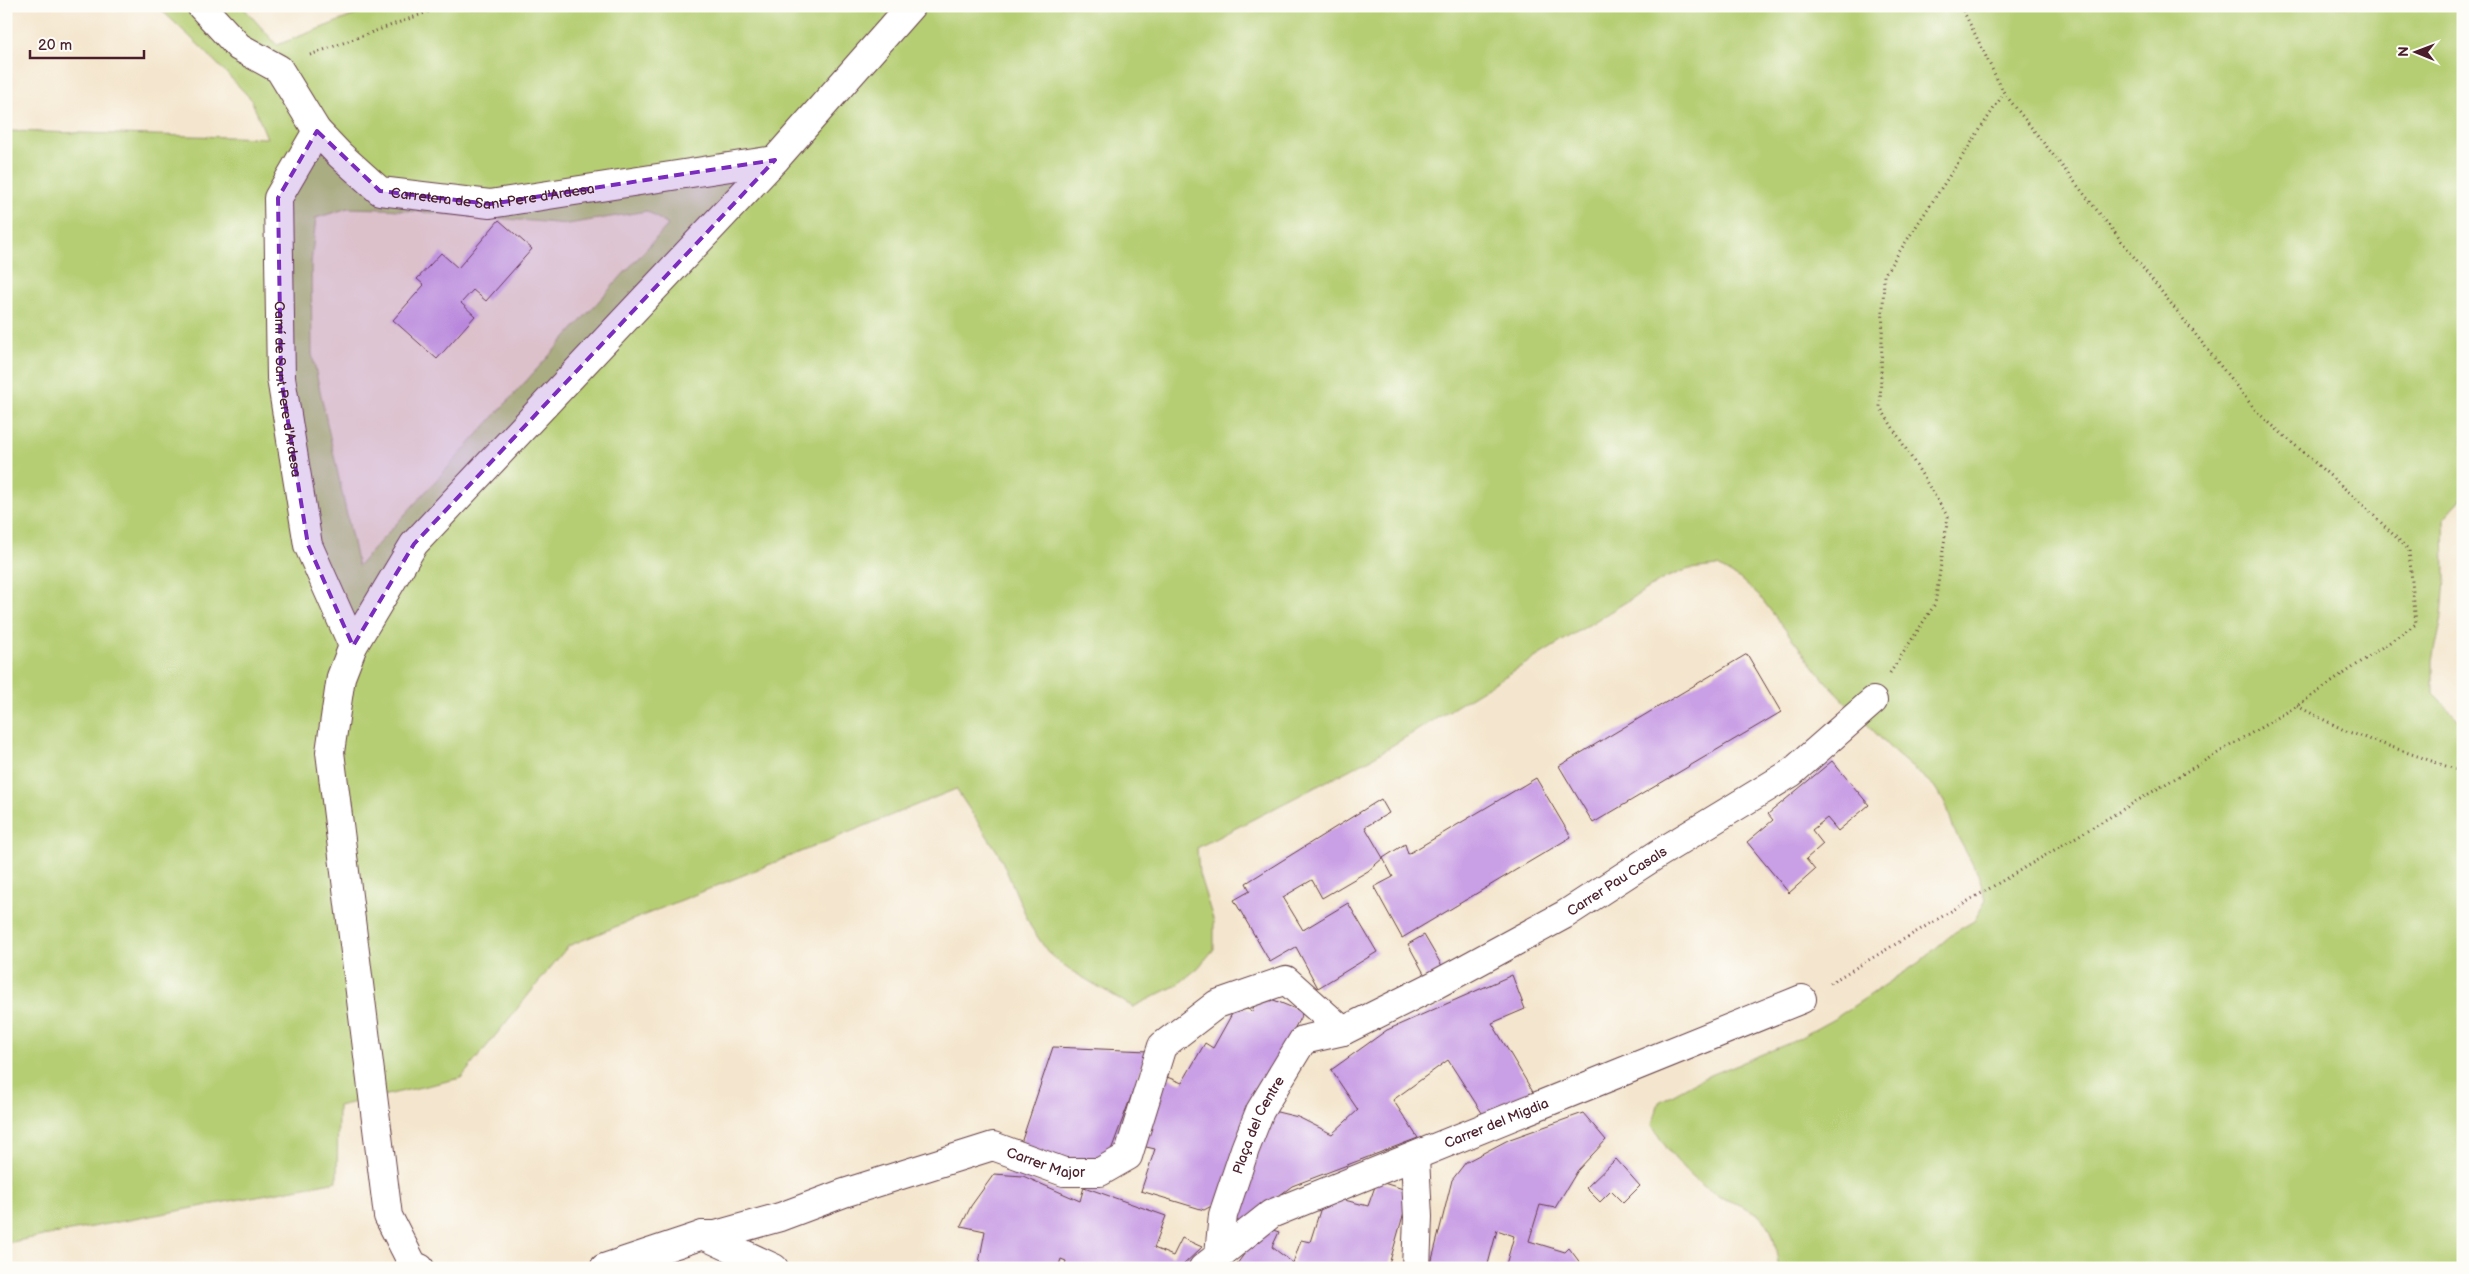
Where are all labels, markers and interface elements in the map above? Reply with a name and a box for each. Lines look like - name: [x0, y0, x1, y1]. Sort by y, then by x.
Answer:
- scale bar: [30, 28, 144, 60]
- north arrow: [2392, 28, 2442, 78]
- text: 20 m: [38, 36, 72, 55]
- text: N: [2395, 46, 2412, 57]
- street label: Carretera de Sant Pere d'Ardesa: [390, 180, 596, 213]
- street label: Camí de Sant Pere d'Ardesa: [271, 301, 305, 478]
- street label: Carrer Pau Casals: [1564, 843, 1670, 920]
- street label: Plaça del Centre: [1229, 1073, 1288, 1176]
- street label: Carrer del Migdia: [1442, 1094, 1551, 1152]
- street label: Carrer Major: [1004, 1144, 1086, 1181]

